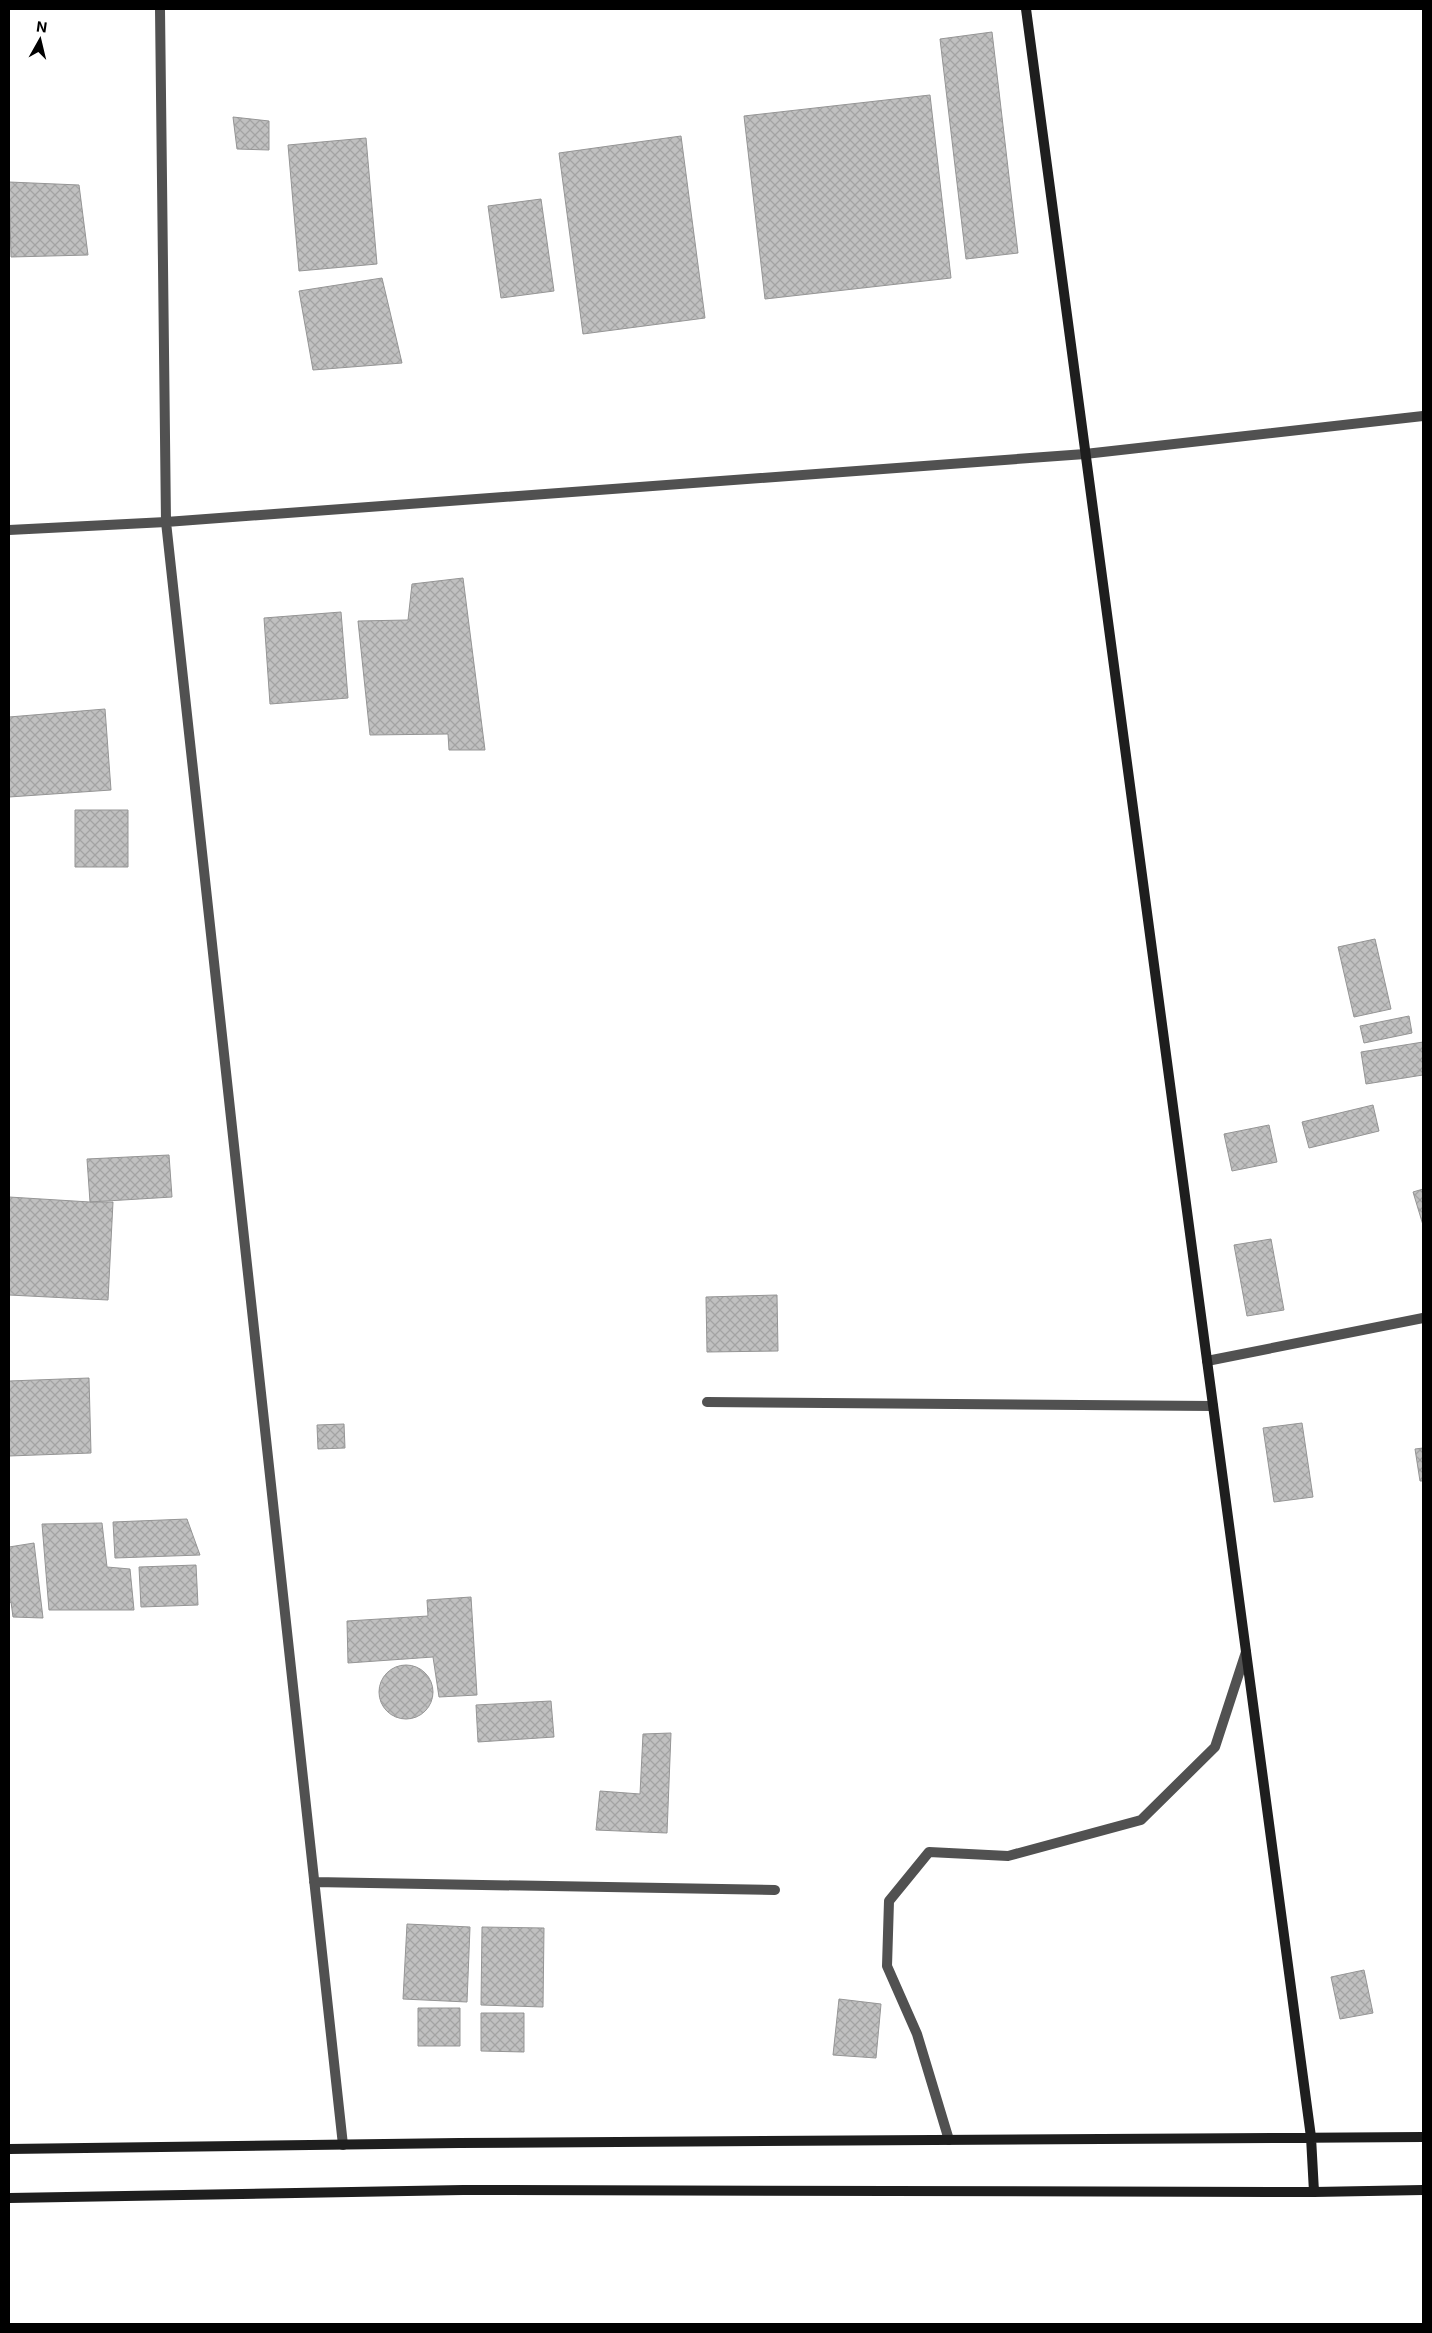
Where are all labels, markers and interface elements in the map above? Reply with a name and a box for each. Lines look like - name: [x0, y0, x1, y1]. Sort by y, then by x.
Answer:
- north arrow: [15, 15, 65, 65]
- text: N: [35, 17, 48, 36]

